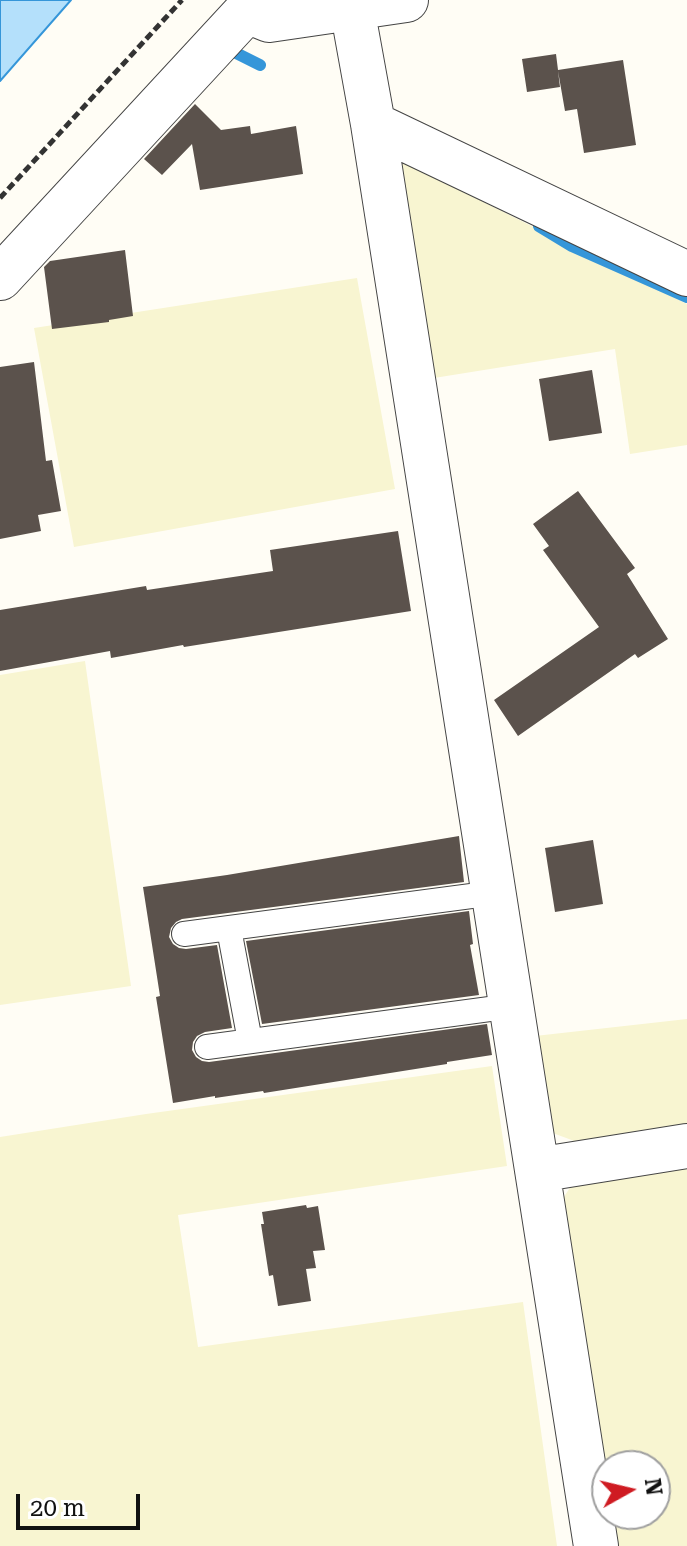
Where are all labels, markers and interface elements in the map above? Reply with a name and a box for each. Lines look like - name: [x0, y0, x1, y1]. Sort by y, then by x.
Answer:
- north arrow: [591, 1450, 671, 1530]
- text: N: [640, 1477, 667, 1497]
- scale bar: [20, 1478, 144, 1528]
- text: 20 m: [30, 1494, 85, 1522]

